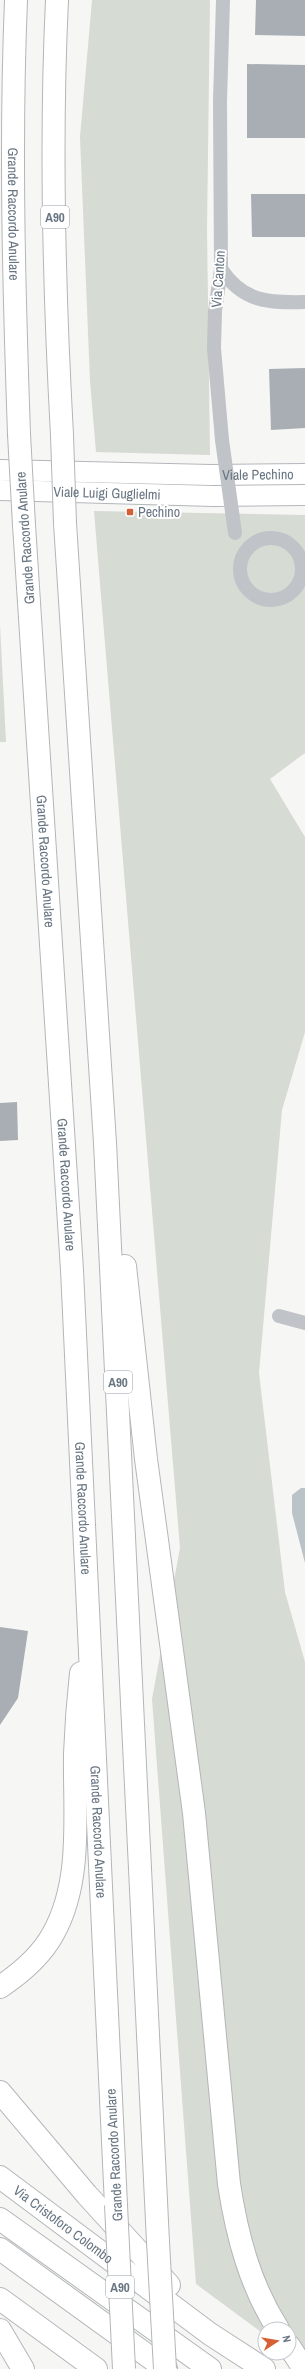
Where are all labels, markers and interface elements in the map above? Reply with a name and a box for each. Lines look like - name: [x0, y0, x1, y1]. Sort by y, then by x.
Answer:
- street label: Grande Raccordo Anulare: [4, 148, 23, 281]
- road number: A90: [41, 206, 69, 228]
- street label: Via Canton: [207, 250, 229, 308]
- street label: Viale Pechino: [222, 465, 294, 484]
- street label: Grande Raccordo Anulare: [11, 471, 39, 605]
- street label: Viale Luigi Guglielmi: [53, 483, 161, 503]
- place label: Pechino: [138, 503, 180, 521]
- marker: Pechino: [125, 507, 135, 517]
- street label: Grande Raccordo Anulare: [32, 794, 59, 928]
- street label: Grande Raccordo Anulare: [53, 1118, 80, 1252]
- road number: A90: [104, 1371, 132, 1393]
- street label: Grande Raccordo Anulare: [71, 1441, 95, 1575]
- street label: Grande Raccordo Anulare: [86, 1765, 111, 1899]
- street label: Grande Raccordo Anulare: [102, 2088, 126, 2222]
- street label: Via Cristoforo Colombo: [10, 2181, 117, 2267]
- road number: A90: [106, 2276, 134, 2298]
- north arrow: [257, 2321, 297, 2361]
- text: N: [279, 2334, 294, 2344]

